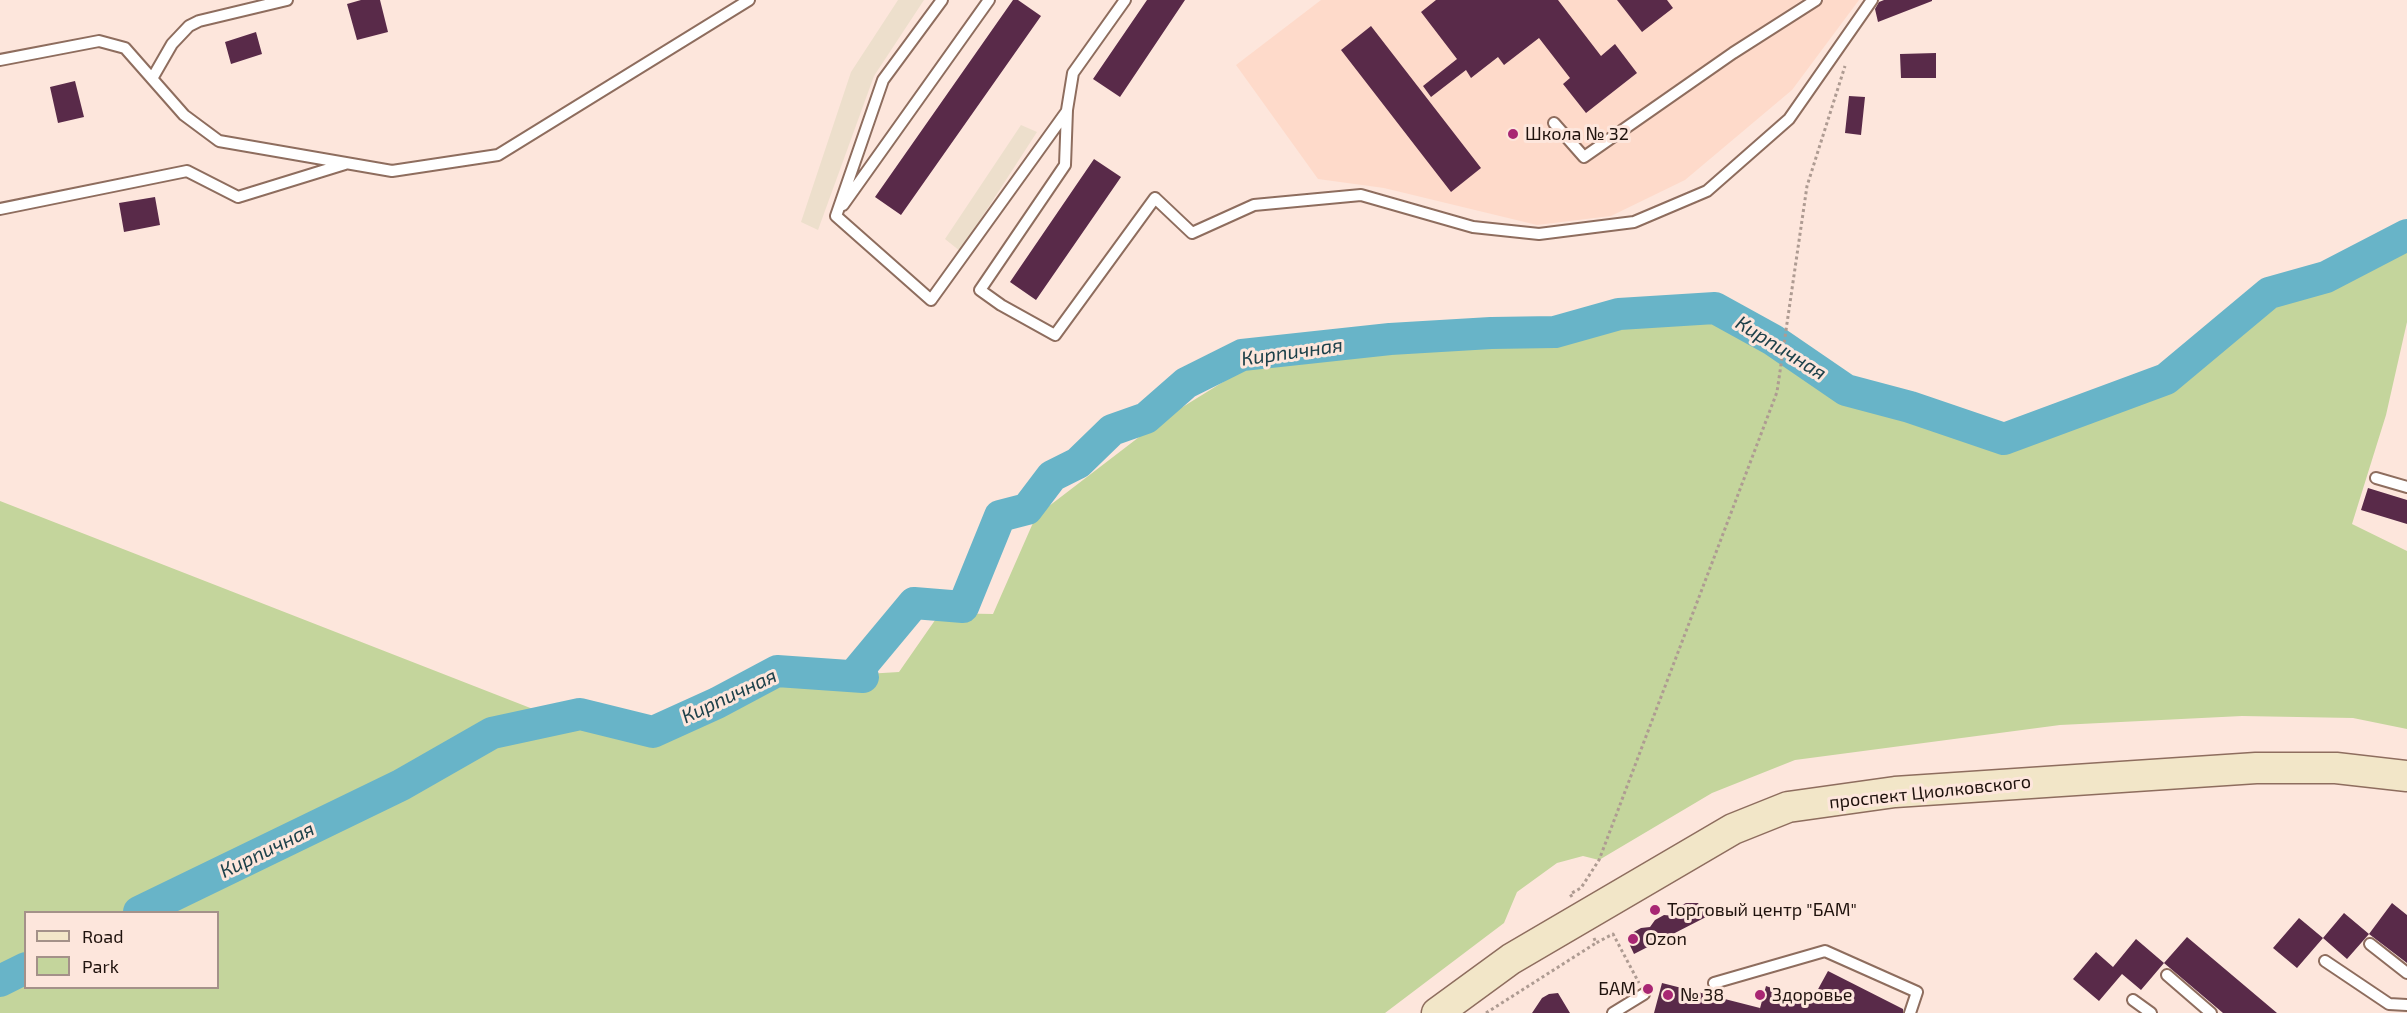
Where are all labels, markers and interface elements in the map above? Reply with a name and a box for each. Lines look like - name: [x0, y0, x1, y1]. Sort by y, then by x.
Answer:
- place label: Школа № 32: [1525, 123, 1629, 145]
- marker: Школа № 32: [1506, 127, 1520, 141]
- water label: Кирпичная: [1731, 311, 1831, 385]
- water label: Кирпичная: [1240, 333, 1344, 371]
- water label: Кирпичная: [678, 663, 780, 729]
- street label: проспект Циолковского: [1828, 771, 2032, 813]
- water label: Кирпичная: [216, 817, 318, 883]
- place label: Торговый центр "БАМ": [1667, 899, 1857, 921]
- marker: Торговый центр "БАМ": [1648, 903, 1662, 917]
- legend: [24, 911, 219, 989]
- text: Road: [82, 925, 123, 947]
- place label: Ozon: [1645, 928, 1687, 950]
- marker: Ozon: [1626, 932, 1640, 946]
- text: Park: [82, 955, 119, 977]
- place label: БАМ: [1598, 978, 1636, 1000]
- marker: БАМ: [1641, 982, 1655, 996]
- place label: № 38: [1680, 984, 1724, 1006]
- place label: Здоровье: [1772, 984, 1852, 1006]
- marker: № 38: [1661, 988, 1675, 1002]
- marker: Здоровье: [1753, 988, 1767, 1002]

